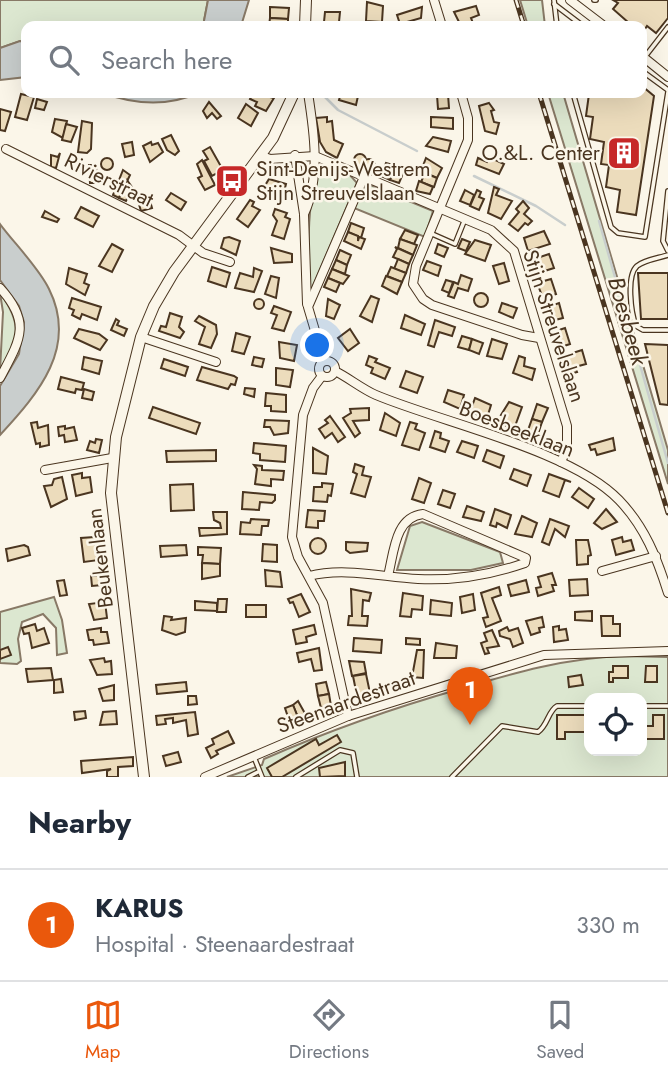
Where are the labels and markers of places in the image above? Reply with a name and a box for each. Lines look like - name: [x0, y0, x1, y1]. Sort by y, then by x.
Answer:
- building icon: O.&L. Center: [605, 134, 643, 172]
- place label: O.&L. Center: [482, 138, 601, 168]
- place label: Sint-Denijs-Westrem Stijn Streuvelslaan: [256, 154, 431, 208]
- bus stop icon: Sint-Denijs-Westrem Stijn Streuvelslaan: [213, 162, 251, 200]
- pin: 1: [447, 667, 493, 725]

